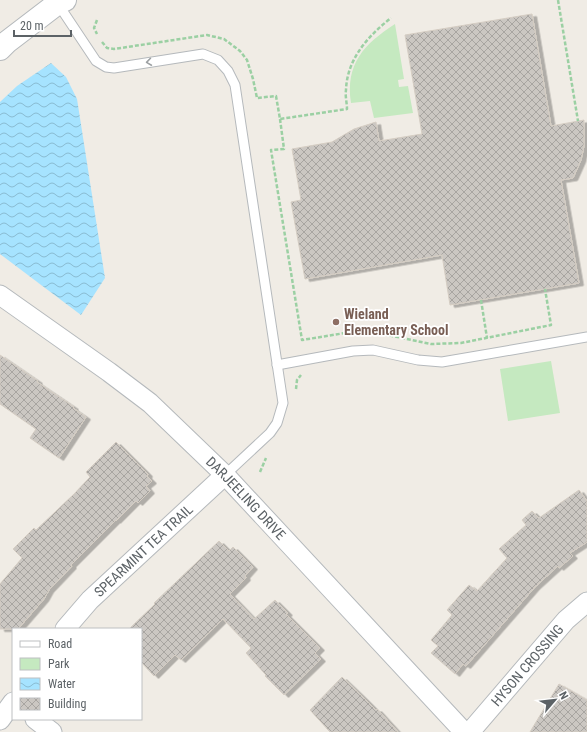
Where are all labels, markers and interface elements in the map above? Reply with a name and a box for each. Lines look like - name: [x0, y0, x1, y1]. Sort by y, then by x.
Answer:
- scale bar: [14, 12, 71, 38]
- text: 20 m: [20, 19, 44, 33]
- one-way arrow: [146, 57, 152, 66]
- place label: Wieland Elementary School: [344, 306, 449, 338]
- marker: Wieland Elementary School: [331, 317, 341, 327]
- street label: DARJEELING DRIVE: [203, 453, 289, 543]
- street label: SPEARMINT TEA TRAIL: [91, 501, 196, 600]
- street label: HYSON CROSSING: [488, 621, 566, 709]
- legend: [12, 628, 142, 720]
- text: Road: [48, 637, 72, 651]
- text: Park: [48, 657, 70, 671]
- text: Water: [48, 677, 76, 691]
- north arrow: [535, 680, 575, 720]
- text: Building: [48, 697, 86, 711]

